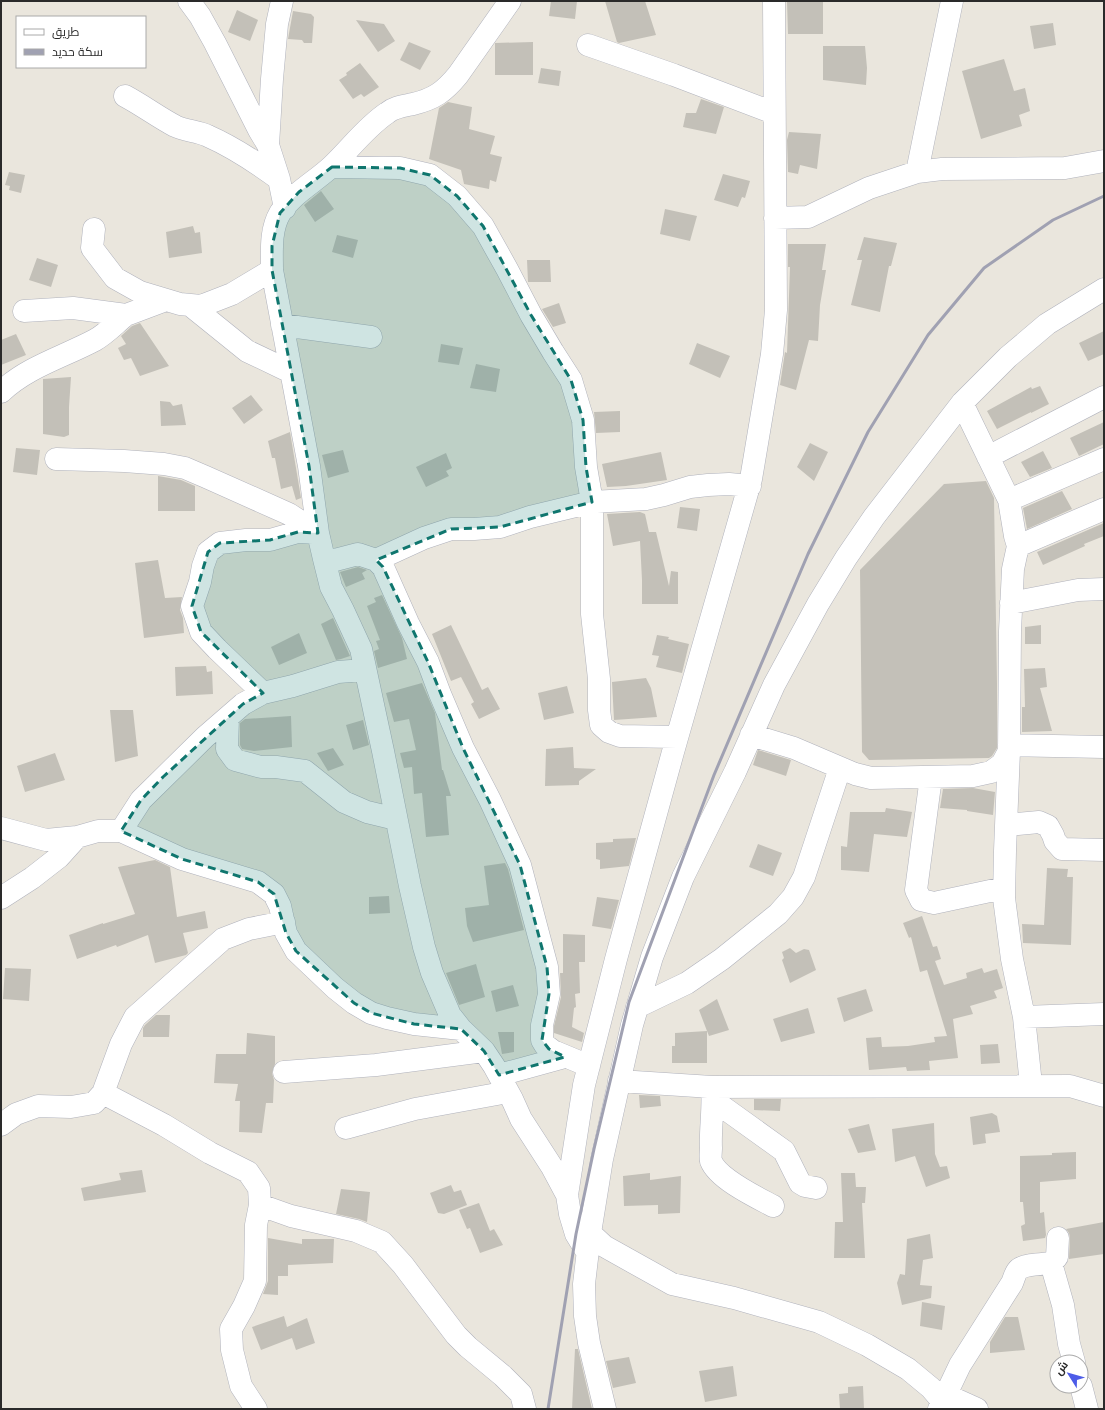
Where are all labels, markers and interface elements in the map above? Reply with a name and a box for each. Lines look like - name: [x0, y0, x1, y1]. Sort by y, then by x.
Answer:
- legend: [16, 16, 146, 68]
- text: طريق: [52, 24, 80, 39]
- text: سكة حديد: [52, 44, 103, 59]
- north arrow: [1049, 1354, 1089, 1394]
- text: ش: [1051, 1358, 1071, 1378]

